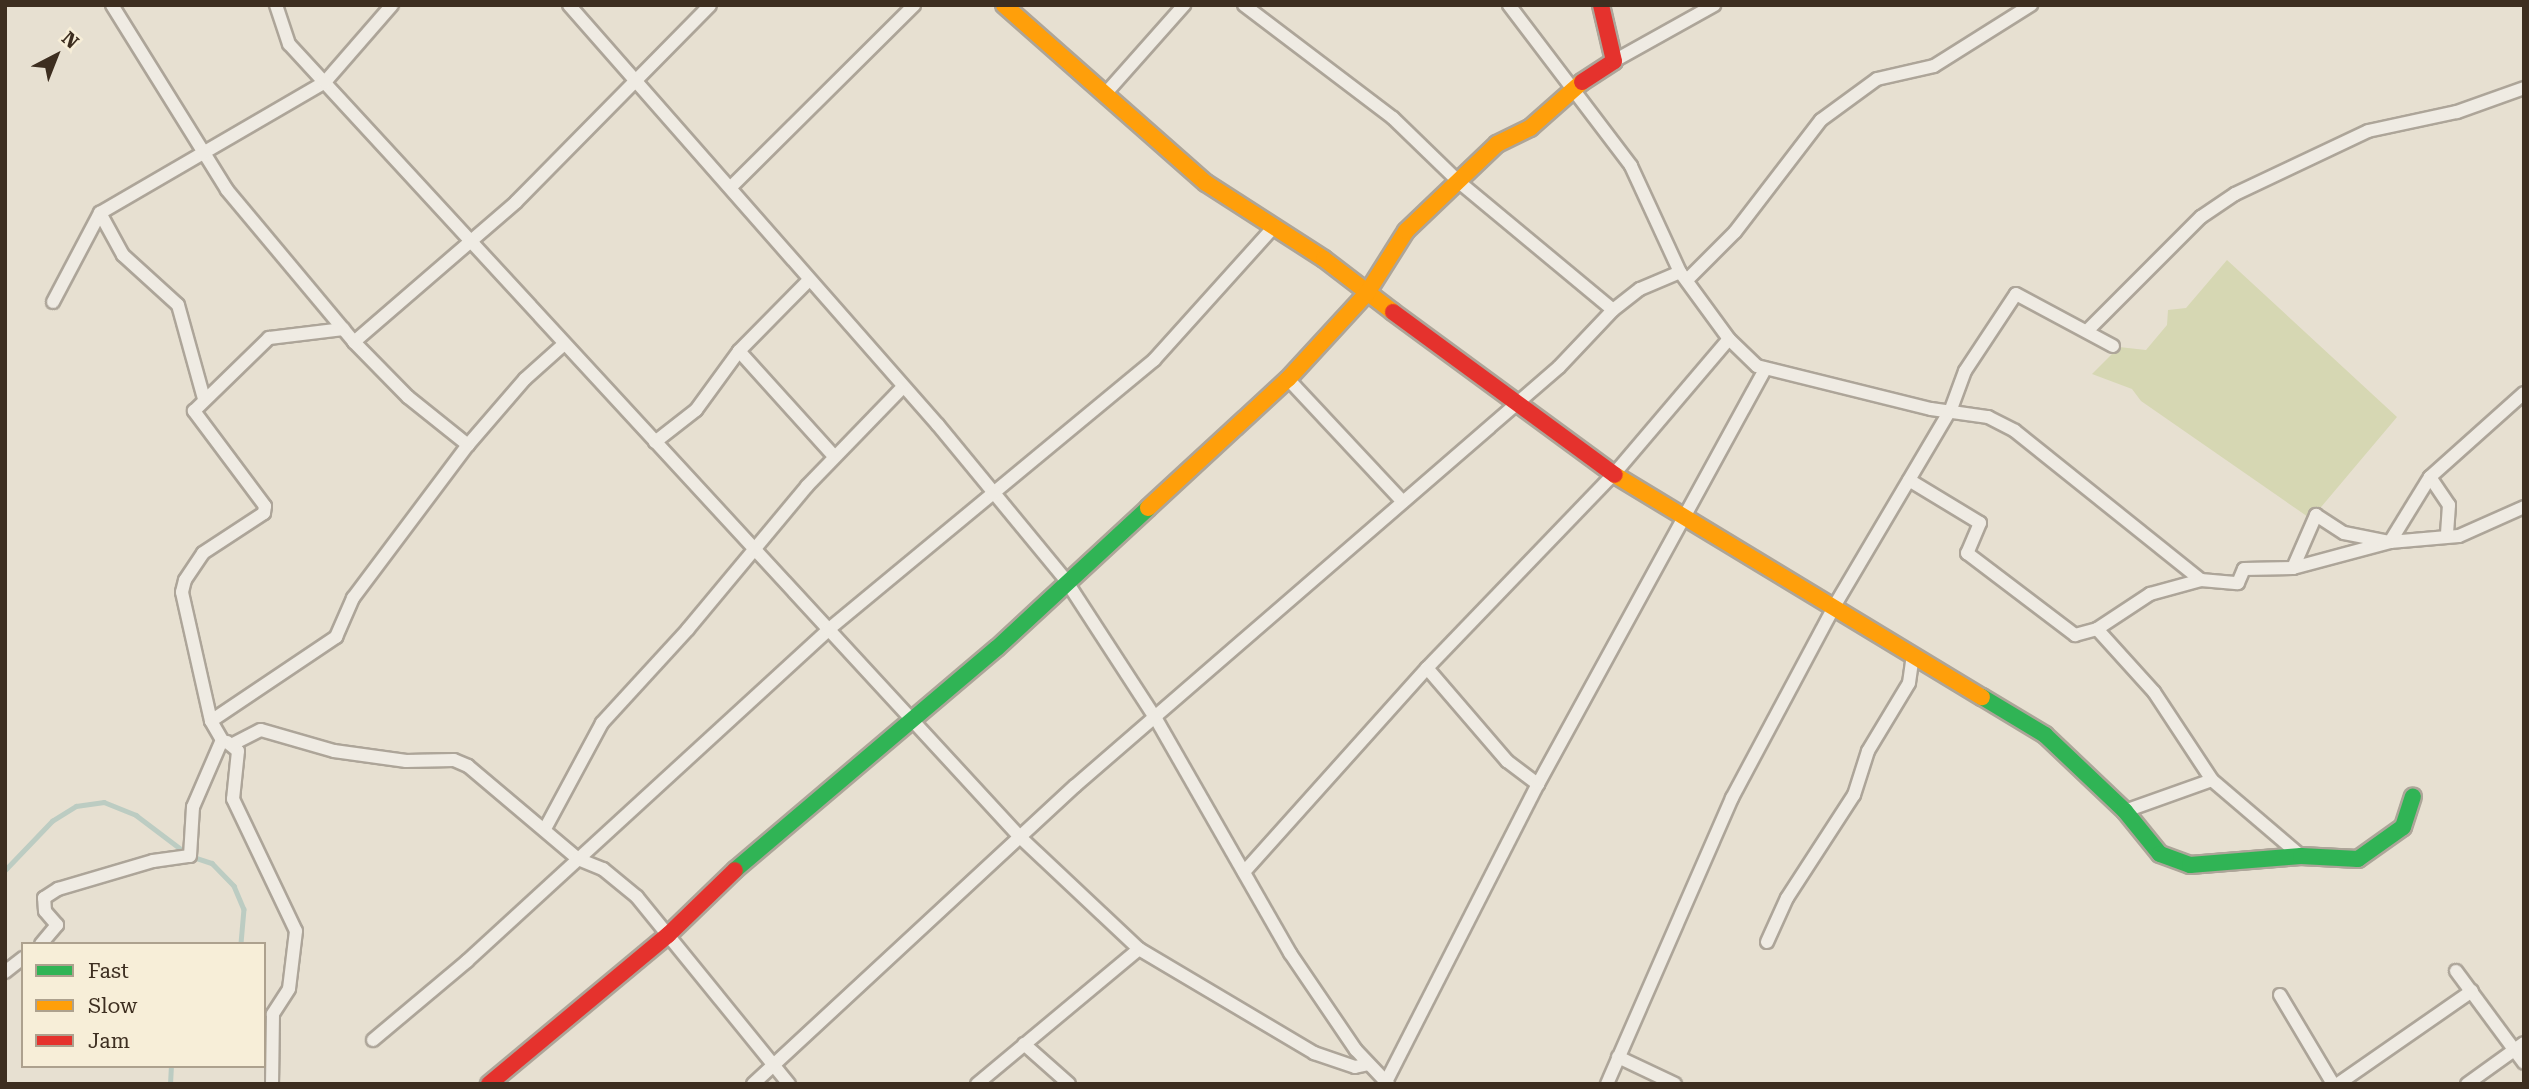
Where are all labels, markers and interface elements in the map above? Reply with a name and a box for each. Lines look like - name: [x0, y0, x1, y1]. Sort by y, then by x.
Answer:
- north arrow: [21, 21, 91, 91]
- text: N: [57, 27, 84, 53]
- legend: [21, 942, 266, 1068]
- text: Fast: [88, 959, 129, 983]
- text: Slow: [88, 994, 137, 1018]
- text: Jam: [88, 1029, 130, 1053]

